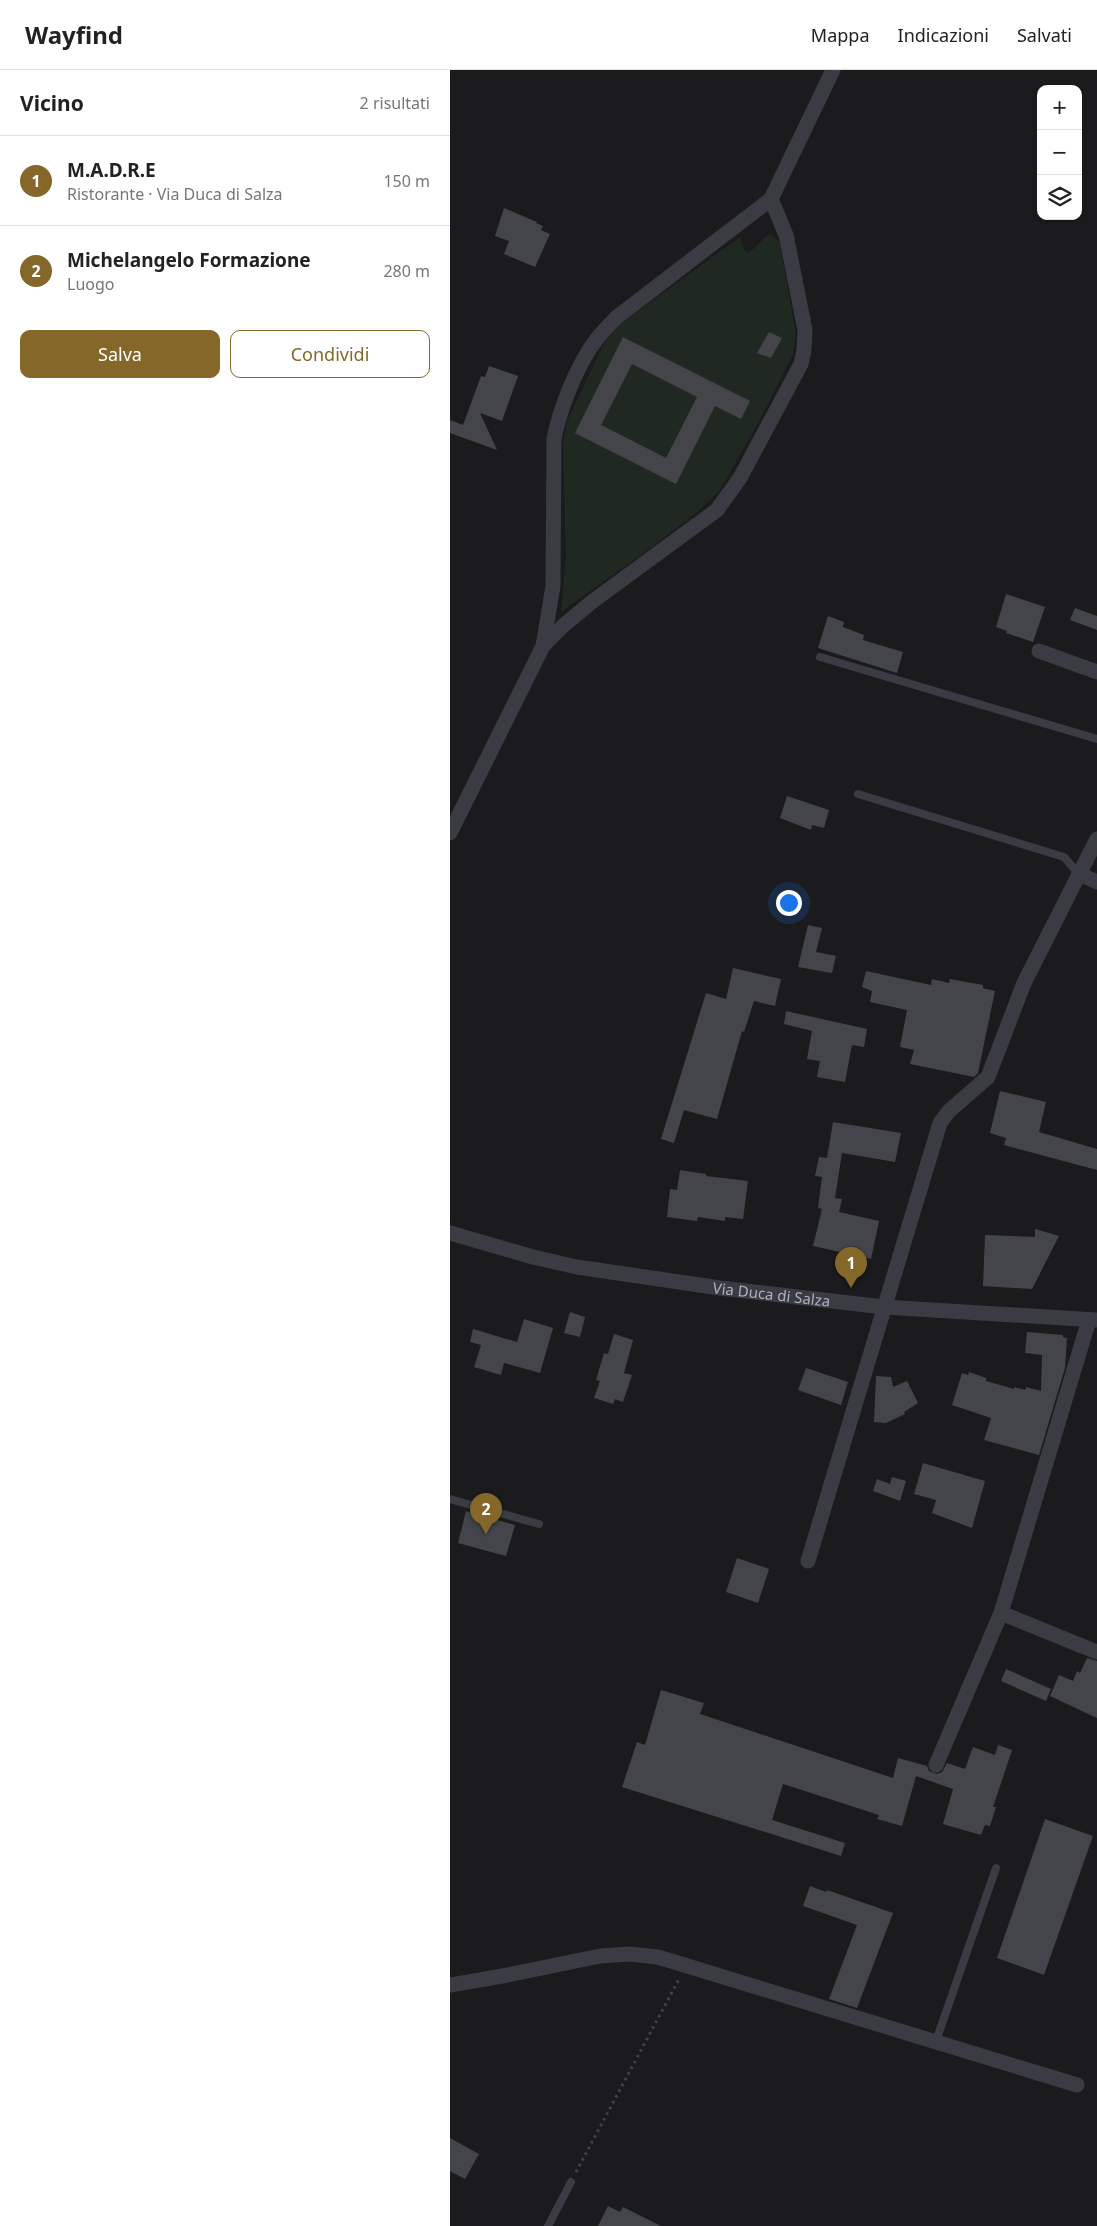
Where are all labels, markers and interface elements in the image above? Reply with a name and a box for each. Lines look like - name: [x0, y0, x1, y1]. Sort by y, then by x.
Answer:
- text: Wayfind: [25, 18, 123, 51]
- text: Mappa: [811, 23, 870, 47]
- text: Indicazioni: [898, 23, 989, 47]
- text: Salvati: [1017, 23, 1072, 47]
- map controls: [1037, 85, 1082, 220]
- button: +: [1037, 85, 1082, 130]
- text: Vicino: [20, 89, 84, 117]
- text: 2 risultati: [360, 92, 430, 114]
- button: −: [1037, 130, 1082, 175]
- text: M.A.D.R.E: [67, 157, 156, 183]
- text: 1: [31, 170, 41, 192]
- text: 150 m: [383, 170, 430, 192]
- button: layers: [1037, 175, 1082, 220]
- text: Ristorante · Via Duca di Salza: [67, 183, 283, 205]
- text: Michelangelo Formazione: [67, 247, 311, 273]
- text: 2: [31, 260, 41, 282]
- text: 280 m: [383, 260, 430, 282]
- text: Luogo: [67, 273, 114, 295]
- button: Salva: [20, 330, 220, 378]
- button: Condividi: [230, 330, 430, 378]
- your location: [776, 890, 802, 916]
- pin: 1: [835, 1247, 867, 1288]
- street label: Via Duca di Salza: [712, 1277, 831, 1311]
- pin: 2: [470, 1493, 502, 1534]

